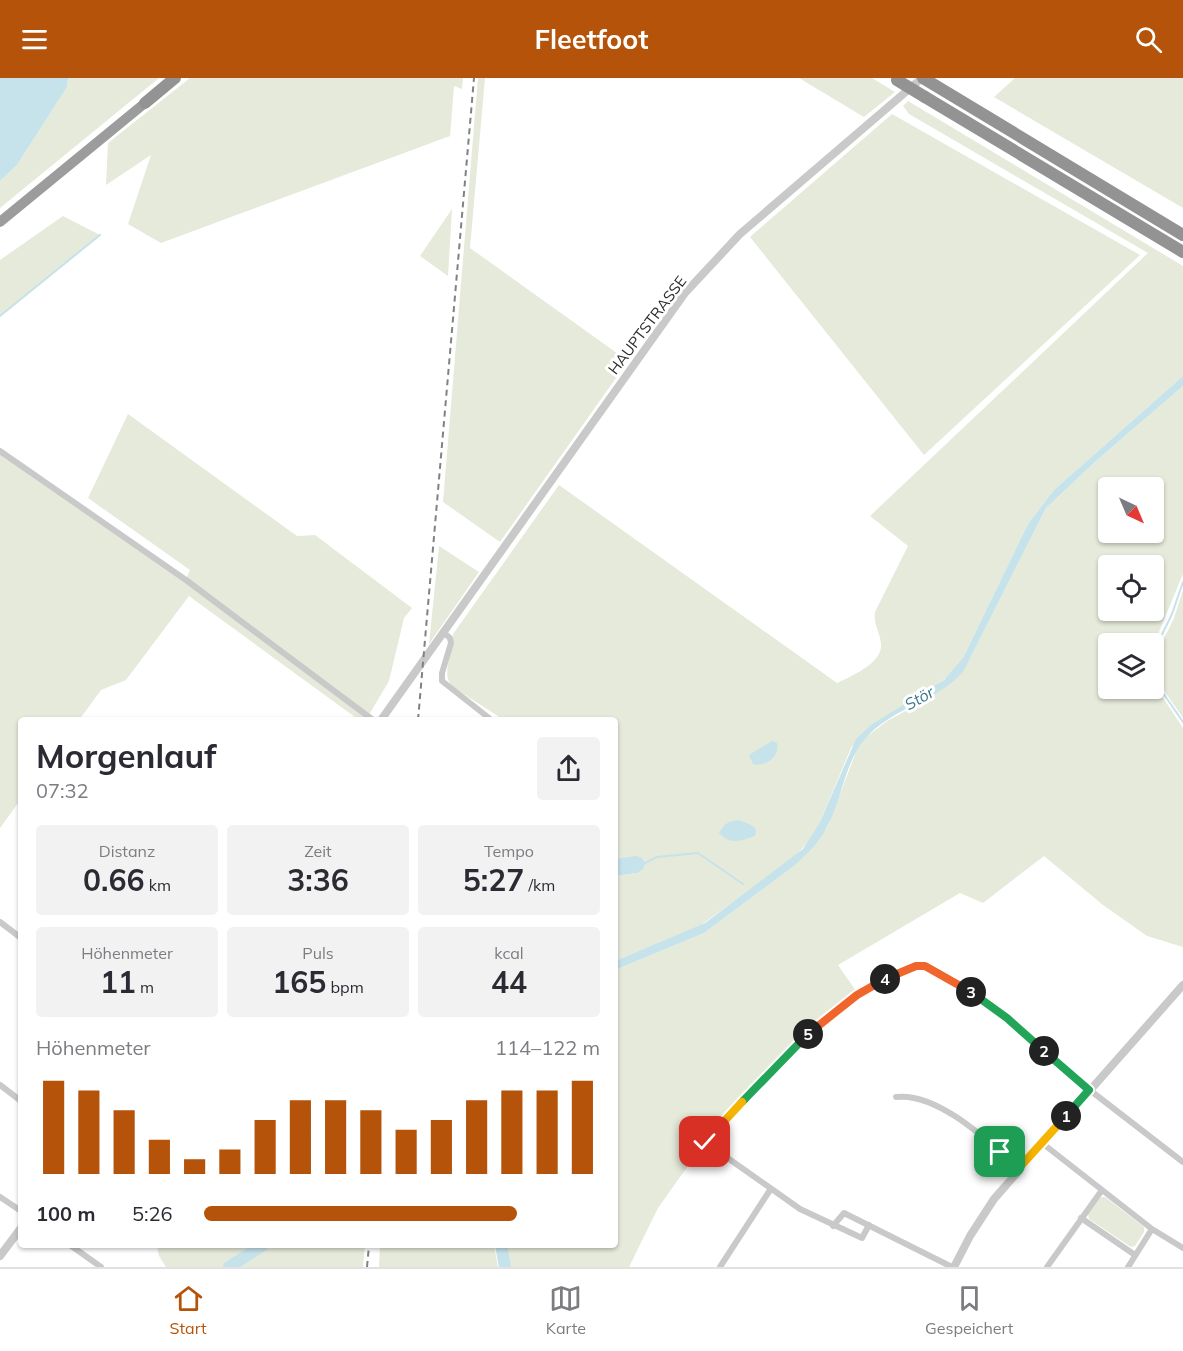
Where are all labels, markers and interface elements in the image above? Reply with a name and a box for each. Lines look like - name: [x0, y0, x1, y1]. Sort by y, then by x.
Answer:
- text: Fleetfoot: [535, 22, 648, 56]
- icon: menu: [18, 23, 51, 56]
- icon: search: [1132, 23, 1165, 56]
- street label: HAUPTSTRASSE: [604, 272, 690, 378]
- north arrow: [1098, 477, 1164, 543]
- map controls: [1098, 477, 1164, 699]
- button: locate: [1098, 555, 1164, 621]
- button: layers: [1098, 633, 1164, 699]
- water label: Stör: [901, 681, 938, 714]
- text: Morgenlauf: [36, 735, 216, 776]
- button: share: [537, 737, 600, 800]
- text: 07:32: [36, 778, 89, 803]
- text: Distanz: [99, 841, 155, 861]
- text: Zeit: [304, 841, 332, 861]
- text: Tempo: [484, 841, 534, 861]
- text: 0.66: [83, 861, 144, 899]
- text: 3:36: [287, 861, 349, 899]
- text: 5:27: [463, 861, 524, 899]
- text: km: [144, 875, 171, 895]
- text: /km: [524, 875, 555, 895]
- text: Höhenmeter: [81, 943, 173, 963]
- text: Puls: [302, 943, 334, 963]
- text: kcal: [494, 943, 524, 963]
- text: 11: [100, 963, 136, 1001]
- text: 165: [272, 963, 326, 1001]
- text: 44: [491, 963, 527, 1001]
- pin: 4: [870, 964, 900, 994]
- text: 4: [880, 969, 890, 989]
- text: m: [136, 977, 154, 997]
- text: bpm: [326, 977, 364, 997]
- pin: 3: [956, 977, 986, 1007]
- text: 3: [966, 982, 976, 1002]
- pin: 5: [793, 1019, 823, 1049]
- text: 5: [803, 1024, 813, 1044]
- text: Höhenmeter: [36, 1035, 151, 1060]
- text: 114–122 m: [495, 1035, 600, 1060]
- pin: 2: [1029, 1036, 1059, 1066]
- text: 2: [1039, 1041, 1049, 1061]
- pin: 1: [1051, 1101, 1081, 1131]
- text: 1: [1061, 1106, 1071, 1126]
- pin: [679, 1116, 730, 1167]
- icon: check: [688, 1125, 721, 1158]
- pin: [974, 1126, 1025, 1177]
- icon: arrive: [983, 1135, 1016, 1168]
- text: 100 m: [36, 1201, 95, 1226]
- text: 5:26: [132, 1201, 173, 1226]
- tab: Start: [170, 1282, 207, 1338]
- tab: Karte: [546, 1282, 586, 1338]
- tab: Gespeichert: [925, 1282, 1013, 1338]

